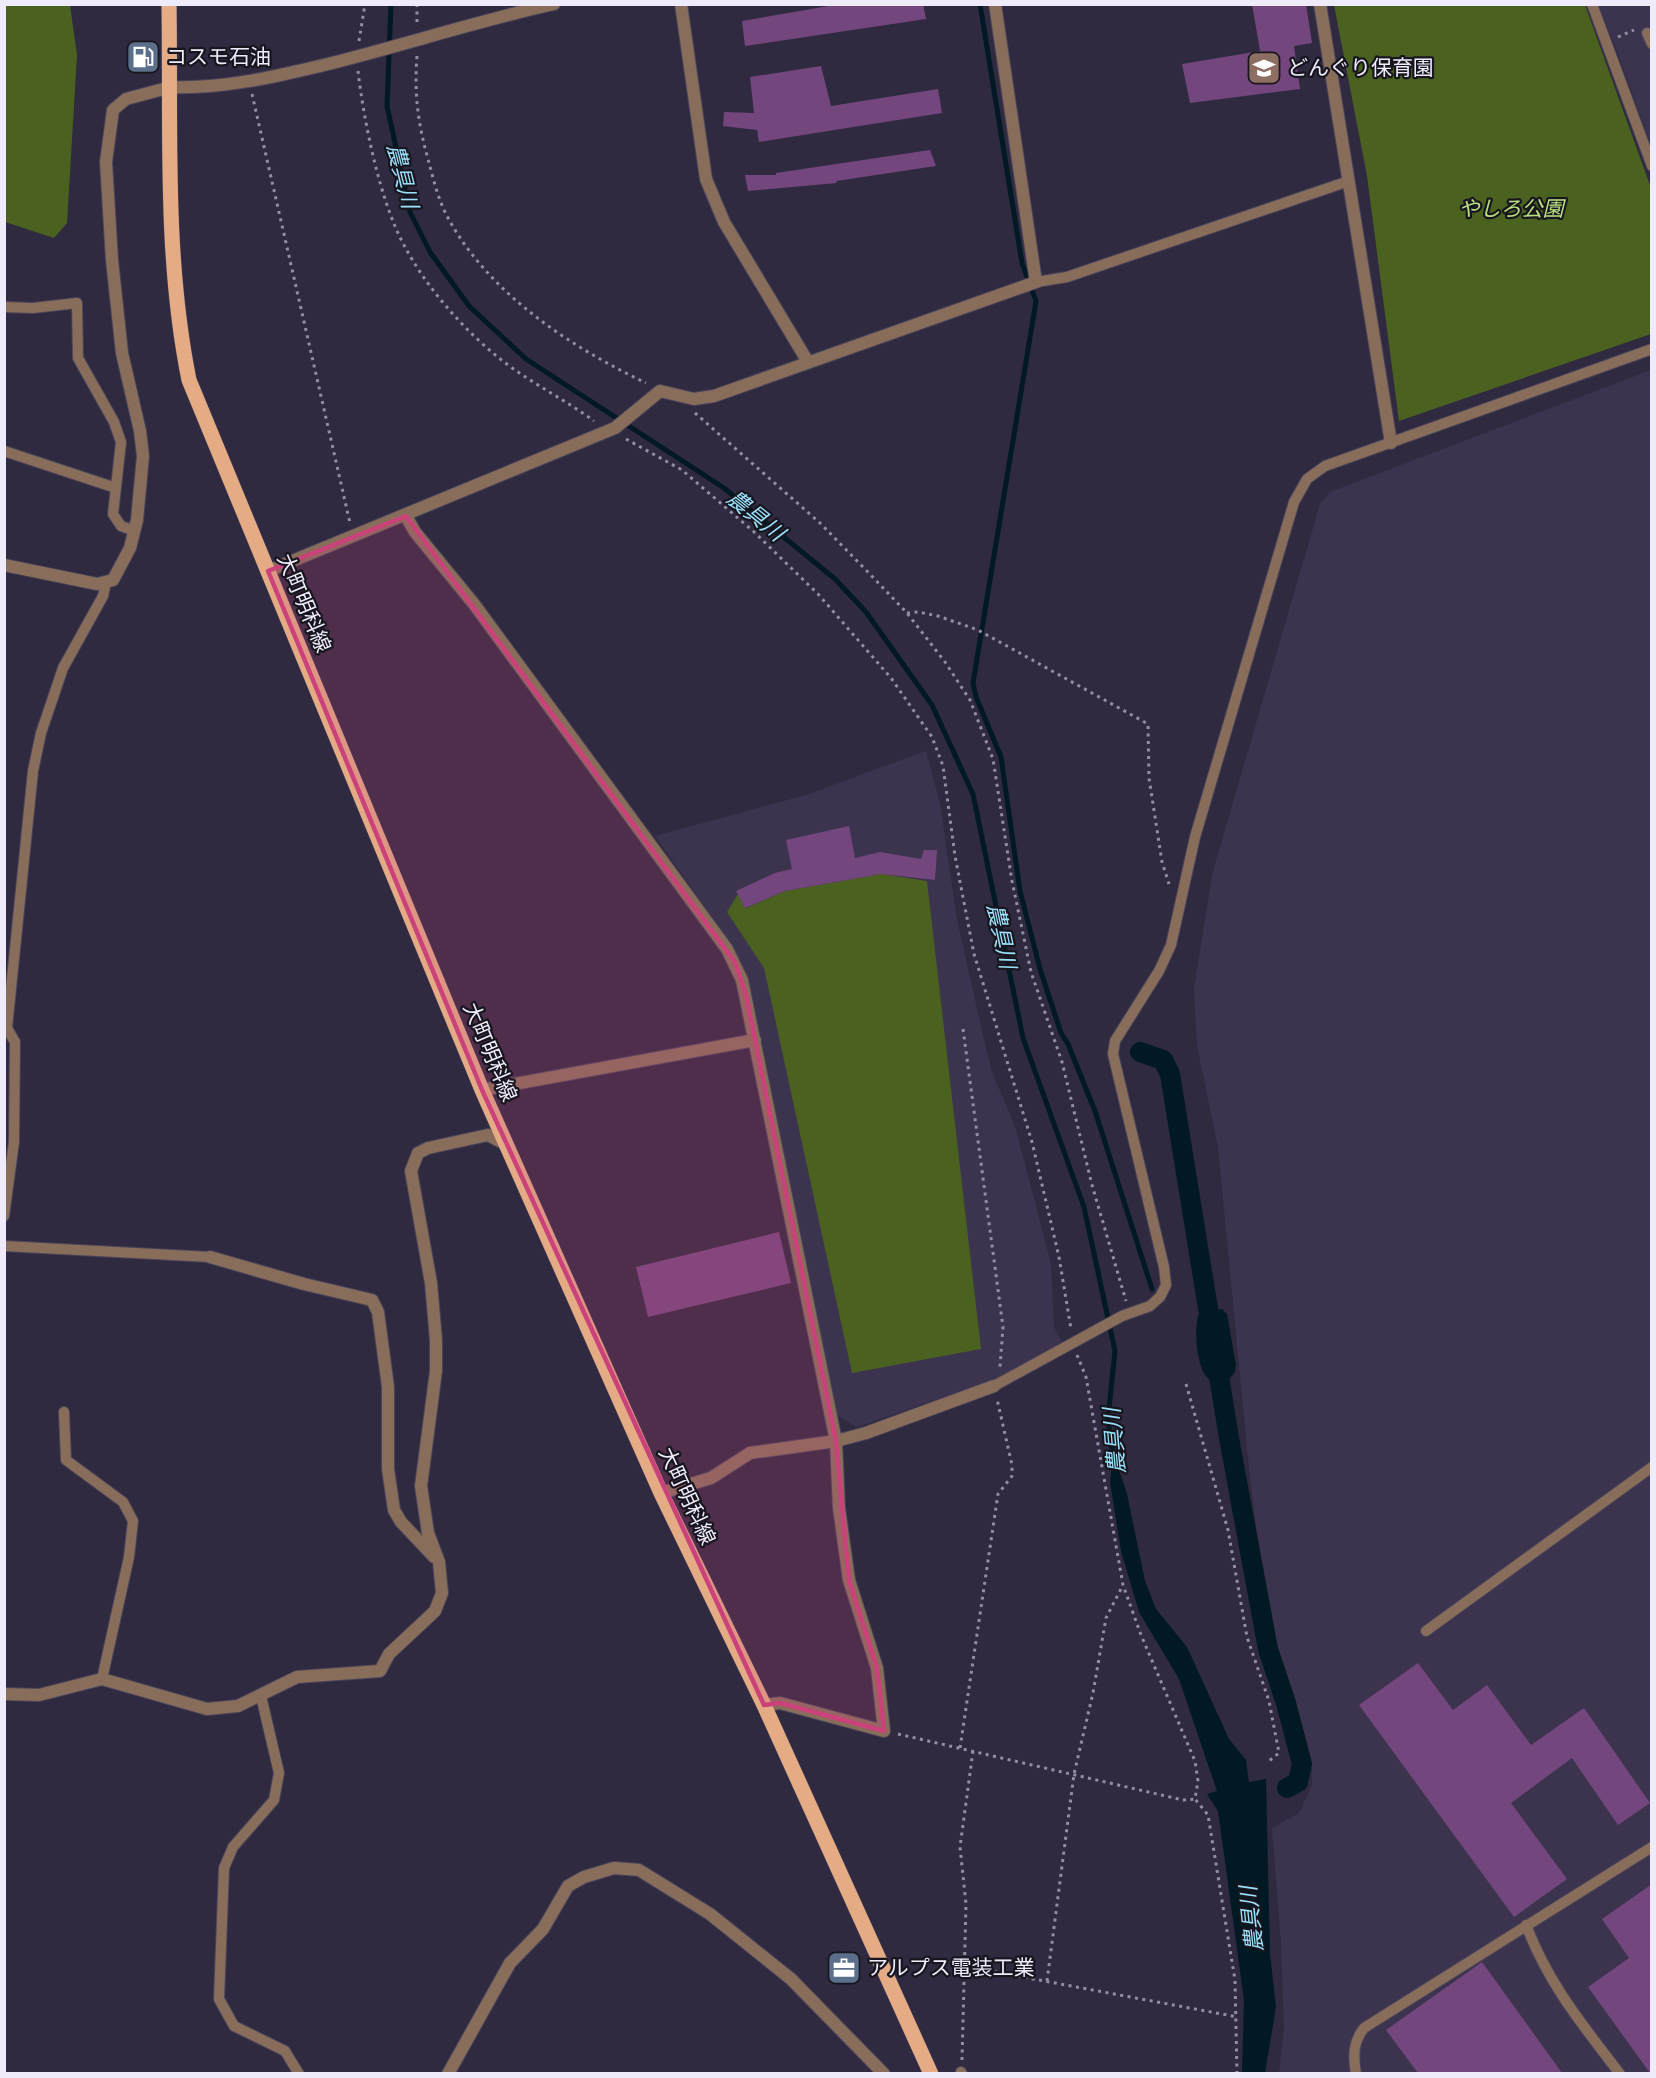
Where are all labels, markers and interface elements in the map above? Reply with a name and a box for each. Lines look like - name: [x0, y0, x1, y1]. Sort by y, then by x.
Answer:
- fuel station icon: コスモ石油: [125, 39, 161, 75]
- place label: コスモ石油: [166, 43, 271, 70]
- school or university icon: どんぐり保育園: [1246, 50, 1282, 86]
- place label: どんぐり保育園: [1287, 54, 1434, 81]
- water label: 農具川: [381, 141, 425, 213]
- park label: やしろ公園: [1459, 195, 1566, 222]
- water label: 農具川: [722, 483, 792, 548]
- street label: 大町明科線: [272, 549, 337, 656]
- water label: 農具川: [981, 901, 1023, 973]
- street label: 大町明科線: [458, 998, 523, 1105]
- water label: 農具川: [1097, 1405, 1131, 1475]
- street label: 大町明科線: [653, 1443, 722, 1549]
- water label: 農具川: [1233, 1883, 1268, 1953]
- office icon: アルプス電装工業: [826, 1950, 862, 1986]
- place label: アルプス電装工業: [867, 1954, 1035, 1981]

